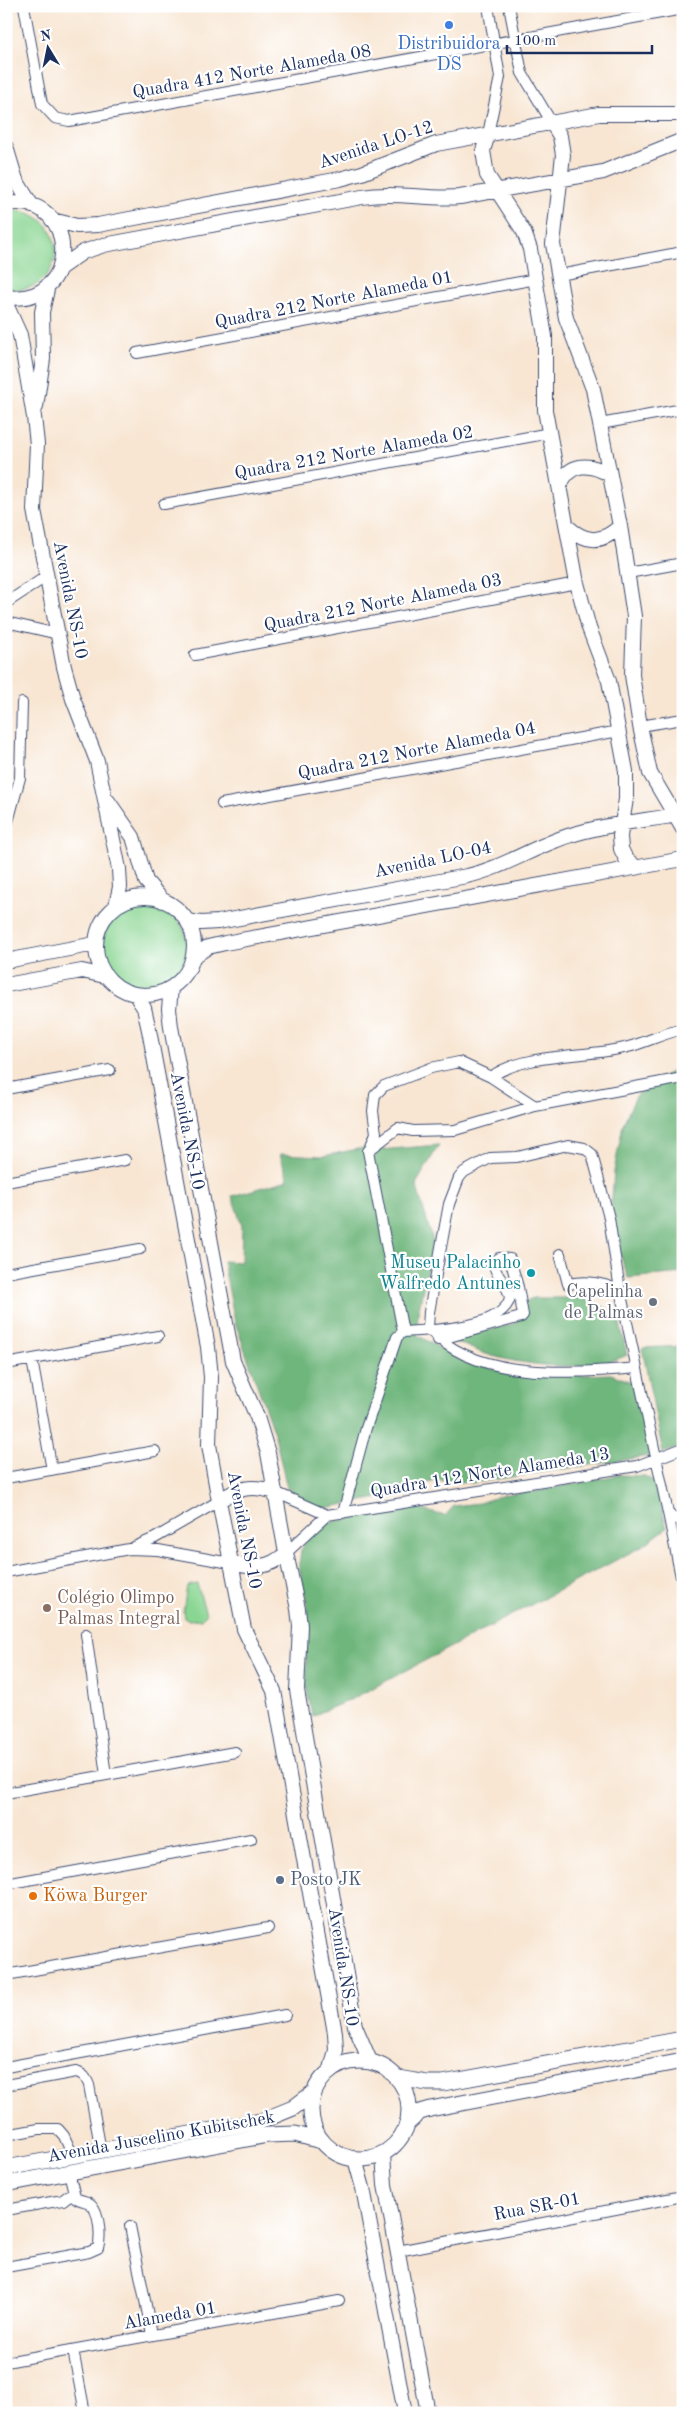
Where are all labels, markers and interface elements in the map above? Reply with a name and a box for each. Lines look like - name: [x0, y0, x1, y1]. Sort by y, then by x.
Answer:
- marker: Distribuidora DS: [443, 19, 455, 31]
- north arrow: [22, 22, 72, 72]
- scale bar: [507, 22, 652, 54]
- text: N: [39, 28, 53, 44]
- text: 100 m: [514, 34, 556, 49]
- place label: Distribuidora DS: [397, 35, 501, 74]
- street label: Quadra 412 Norte Alameda 08: [131, 42, 373, 102]
- street label: Avenida LO-12: [316, 118, 436, 172]
- street label: Quadra 212 Norte Alameda 01: [213, 268, 455, 332]
- street label: Quadra 212 Norte Alameda 02: [233, 423, 475, 483]
- street label: Avenida NS-10: [50, 539, 90, 661]
- street label: Quadra 212 Norte Alameda 03: [262, 571, 504, 635]
- street label: Quadra 212 Norte Alameda 04: [296, 719, 538, 783]
- street label: Avenida LO-04: [373, 839, 493, 881]
- street label: Avenida NS-10: [167, 1070, 207, 1192]
- place label: Museu Palacinho Walfredo Antunes: [379, 1254, 521, 1293]
- marker: Museu Palacinho Walfredo Antunes: [525, 1267, 537, 1279]
- place label: Capelinha de Palmas: [564, 1283, 643, 1322]
- marker: Capelinha de Palmas: [647, 1296, 659, 1308]
- street label: Quadra 112 Norte Alameda 13: [369, 1445, 611, 1501]
- street label: Avenida NS-10: [224, 1469, 264, 1591]
- place label: Colégio Olimpo Palmas Integral: [57, 1589, 181, 1628]
- marker: Colégio Olimpo Palmas Integral: [41, 1602, 53, 1614]
- place label: Posto JK: [290, 1871, 362, 1889]
- marker: Posto JK: [274, 1874, 286, 1886]
- place label: Köwa Burger: [43, 1887, 148, 1905]
- marker: Köwa Burger: [27, 1890, 39, 1902]
- street label: Avenida NS-10: [325, 1906, 361, 2028]
- street label: Avenida Juscelino Kubitschek: [46, 2108, 276, 2166]
- street label: Rua SR-01: [492, 2190, 582, 2224]
- street label: Alameda 01: [122, 2299, 218, 2333]

